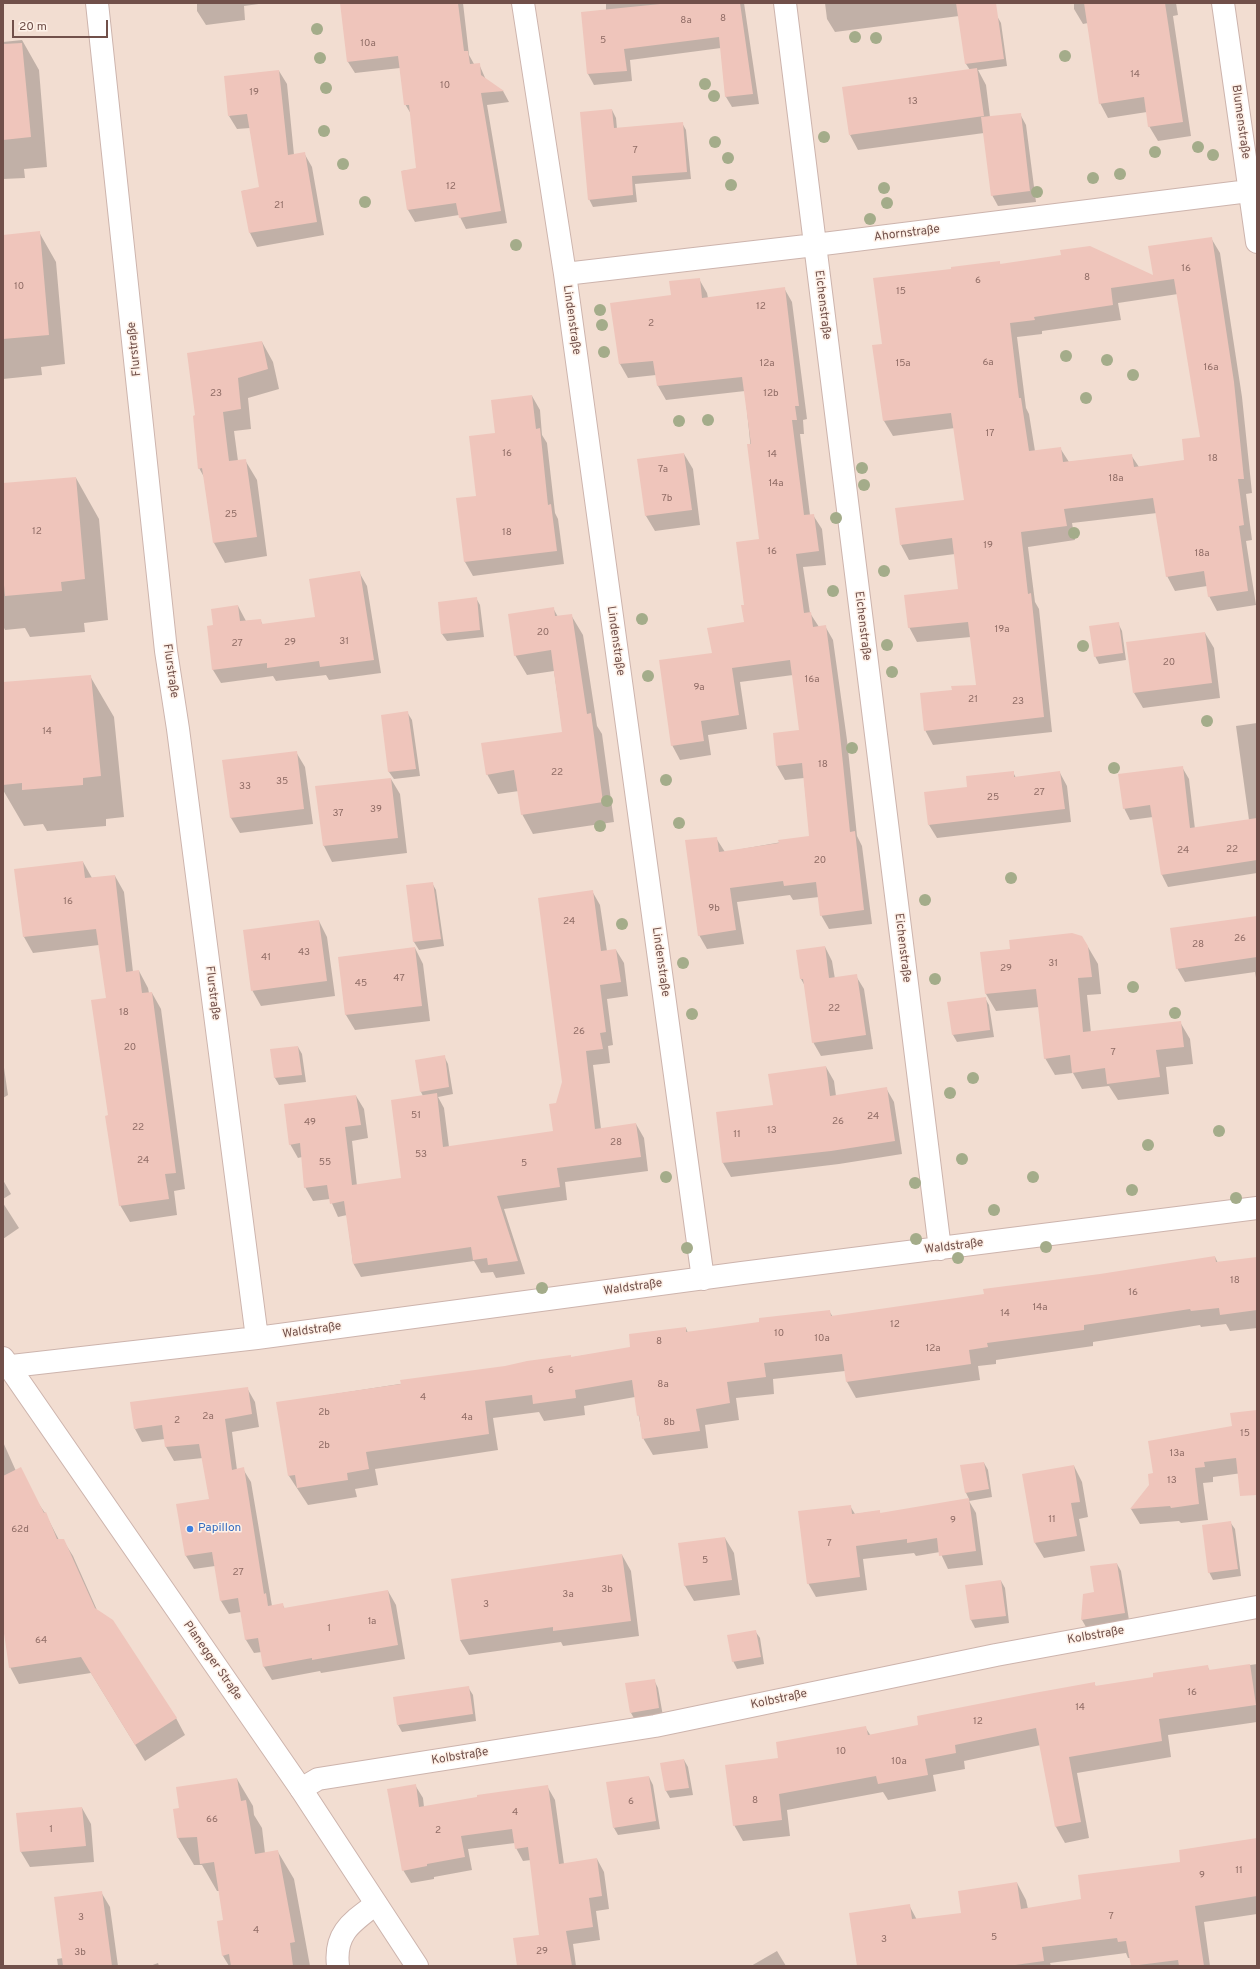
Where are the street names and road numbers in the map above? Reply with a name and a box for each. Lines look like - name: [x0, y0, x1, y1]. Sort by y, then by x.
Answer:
- street label: Blumenstraße: [1228, 84, 1252, 160]
- street label: Ahornstraße: [873, 223, 941, 245]
- street label: Eichenstraße: [811, 269, 833, 341]
- street label: Lindenstraße: [559, 284, 583, 356]
- street label: Flurstraße: [125, 321, 145, 377]
- street label: Eichenstraße: [851, 590, 873, 662]
- street label: Lindenstraße: [603, 605, 627, 677]
- street label: Flurstraße: [159, 643, 181, 699]
- street label: Eichenstraße: [891, 912, 913, 984]
- street label: Lindenstraße: [648, 926, 672, 998]
- street label: Flurstraße: [202, 965, 222, 1021]
- street label: Waldstraße: [924, 1236, 984, 1258]
- street label: Waldstraße: [603, 1277, 663, 1299]
- street label: Waldstraße: [282, 1320, 342, 1342]
- street label: Planegger Straße: [179, 1619, 245, 1703]
- street label: Kolbstraße: [1066, 1624, 1126, 1648]
- street label: Kolbstraße: [749, 1687, 809, 1713]
- street label: Kolbstraße: [430, 1745, 490, 1769]

